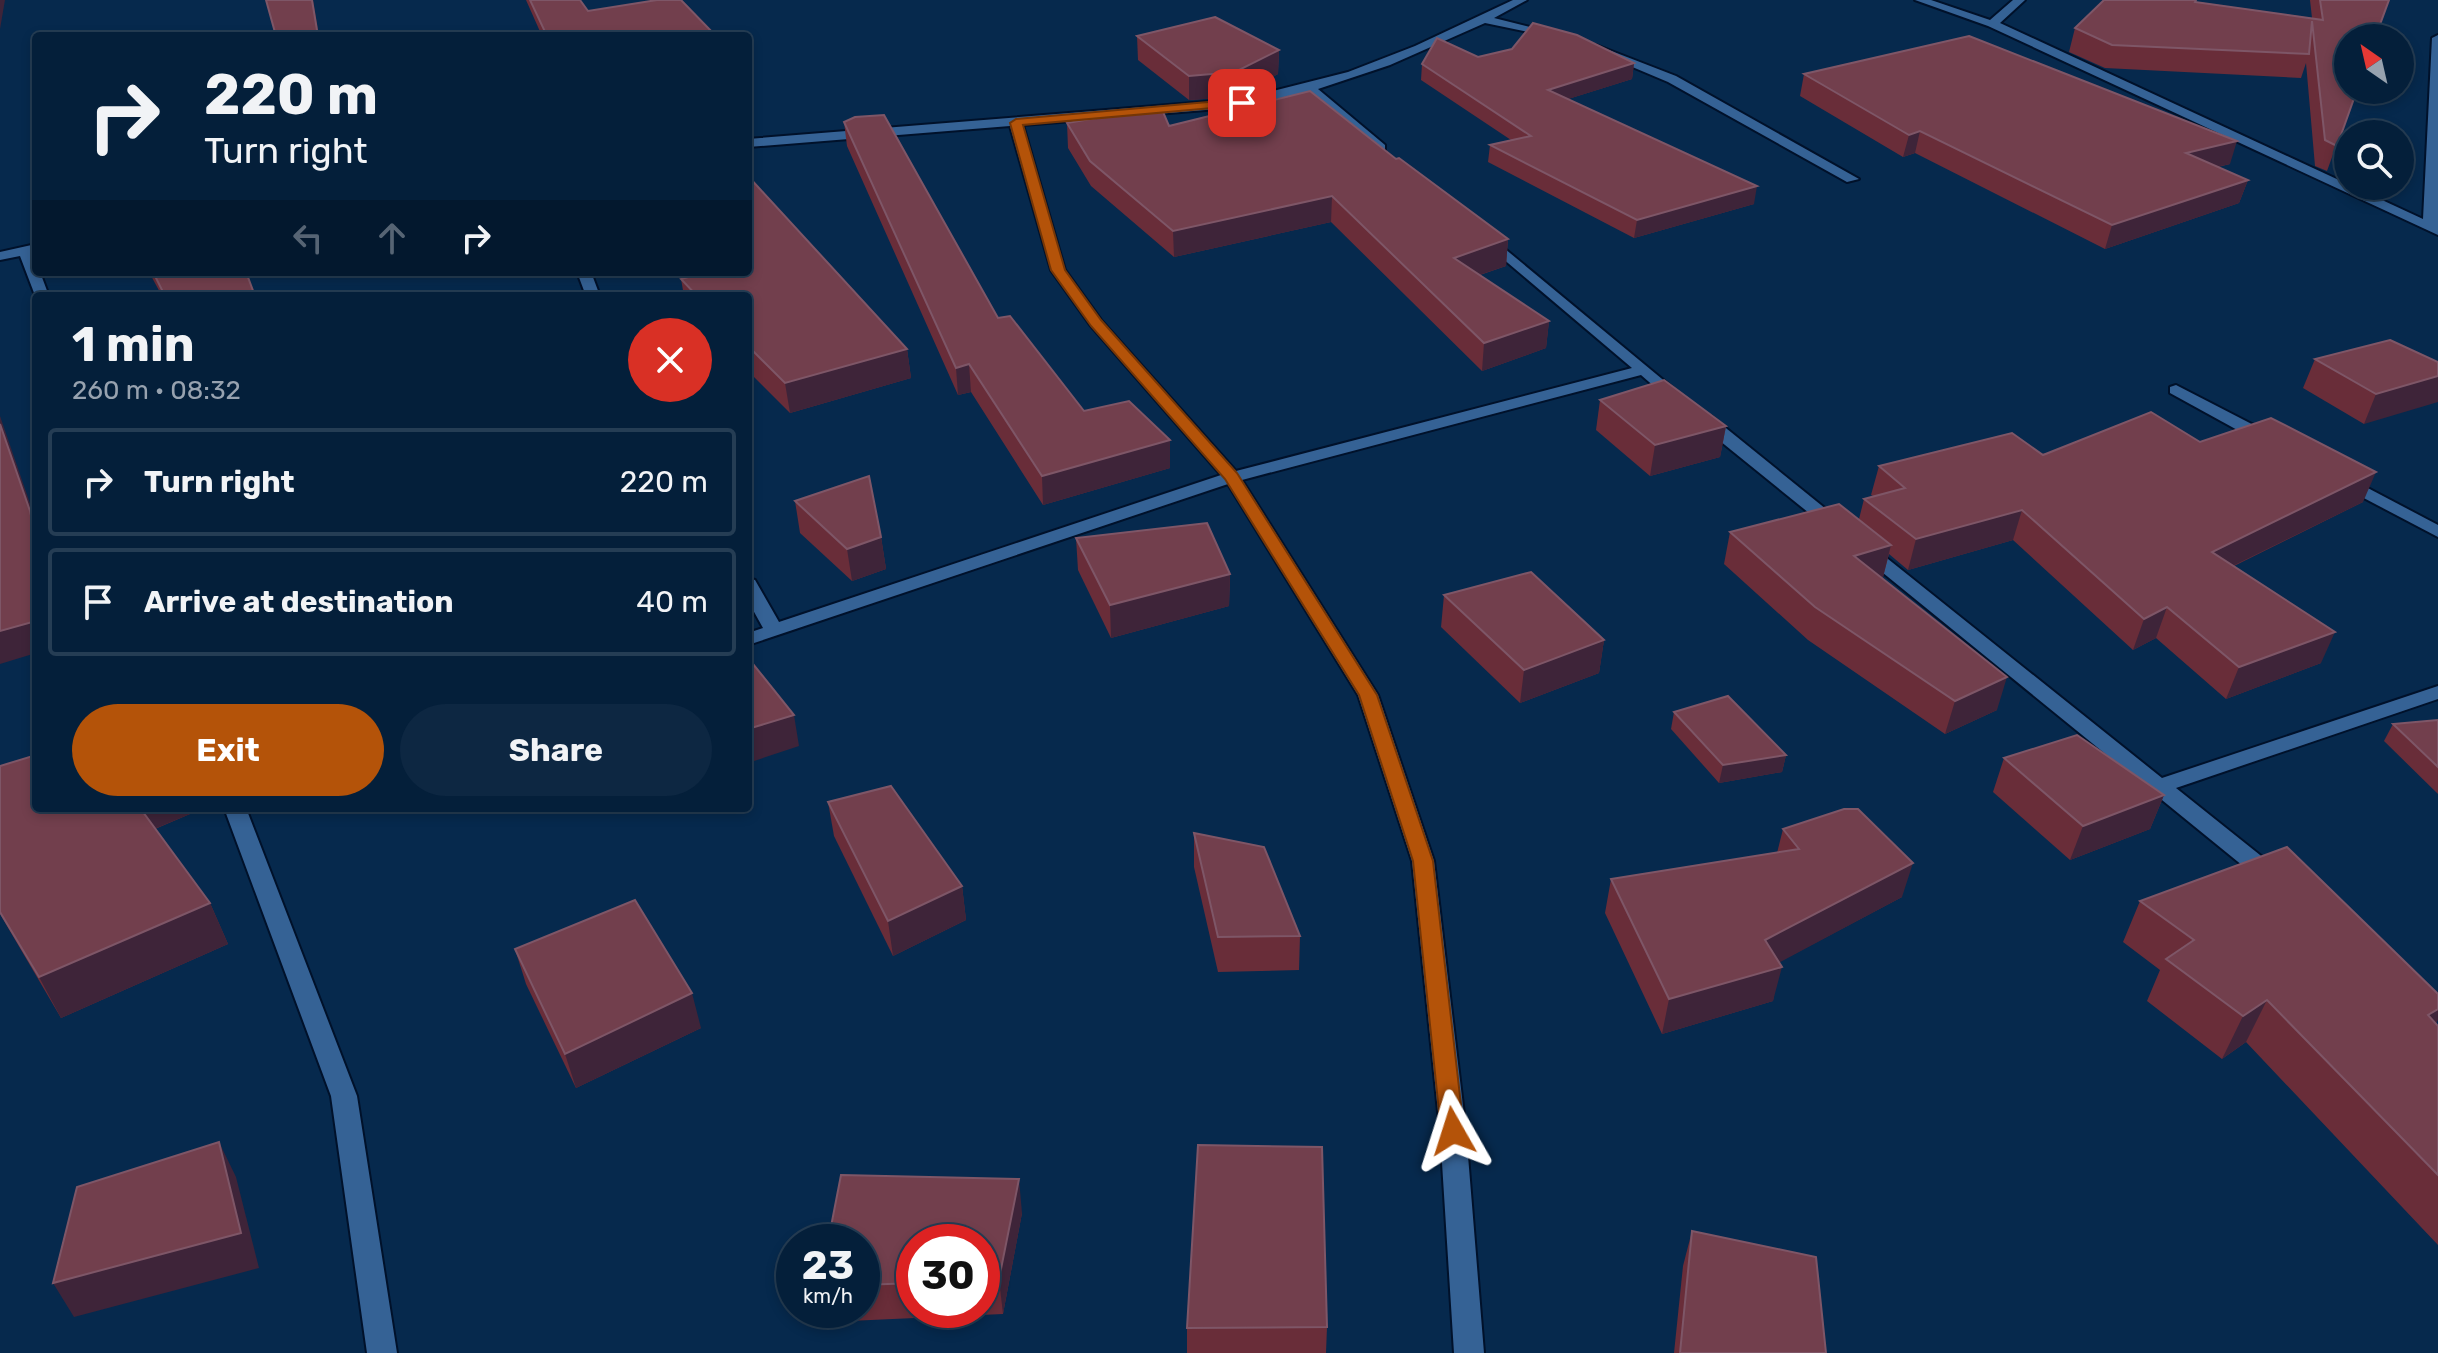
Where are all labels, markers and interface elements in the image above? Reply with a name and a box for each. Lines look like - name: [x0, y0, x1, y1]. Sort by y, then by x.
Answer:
- north arrow: [2334, 24, 2414, 104]
- map controls: [2334, 24, 2414, 200]
- text: 220 m: [204, 62, 378, 128]
- icon: right: [72, 64, 176, 168]
- pin: [1208, 69, 1276, 137]
- icon: arrive: [1220, 81, 1264, 125]
- button: search: [2334, 120, 2414, 200]
- text: Turn right: [204, 129, 368, 172]
- icon: left: [286, 216, 330, 260]
- icon: ahead: [370, 216, 414, 260]
- icon: right: [454, 216, 498, 260]
- text: 1 min: [72, 316, 195, 373]
- button: close: [628, 318, 712, 402]
- text: 260 m · 08:32: [72, 375, 241, 406]
- icon: right: [76, 460, 120, 504]
- text: Turn right: [144, 464, 295, 500]
- text: 220 m: [620, 464, 708, 500]
- icon: arrive: [76, 580, 120, 624]
- text: Arrive at destination: [144, 584, 454, 620]
- text: 40 m: [636, 584, 708, 620]
- button: Exit: [72, 704, 384, 796]
- button: Share: [400, 704, 712, 796]
- position arrow: [1411, 1089, 1495, 1173]
- speed limit sign: 30: [896, 1224, 1000, 1328]
- text: 23: [802, 1242, 854, 1289]
- text: km/h: [803, 1284, 853, 1308]

